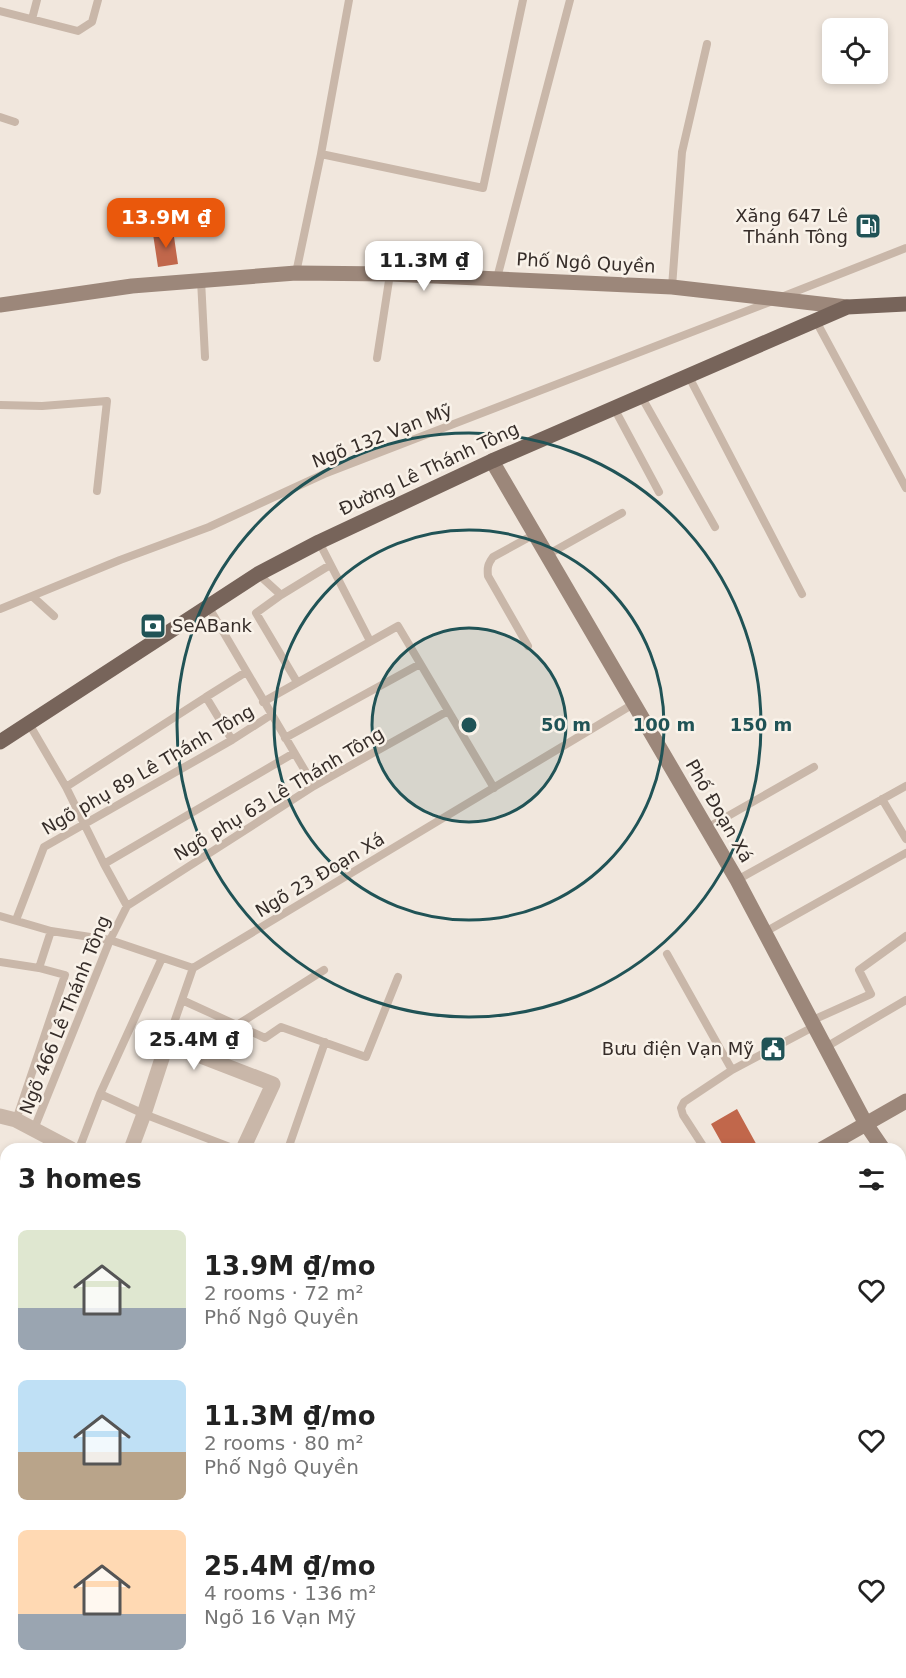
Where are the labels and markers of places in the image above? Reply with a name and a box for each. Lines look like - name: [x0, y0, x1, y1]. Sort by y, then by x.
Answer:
- pin: 13.9M ₫: [111, 198, 221, 249]
- place label: Xăng 647 Lê Thánh Tông: [735, 205, 848, 247]
- fuel station icon: Xăng 647 Lê Thánh Tông: [853, 211, 883, 241]
- pin: 11.3M ₫: [369, 241, 479, 292]
- bank icon: SeABank: [138, 611, 168, 641]
- place label: SeABank: [172, 615, 253, 636]
- centre of rings: [459, 715, 479, 735]
- pin: 25.4M ₫: [139, 1020, 249, 1071]
- public building icon: Bưu điện Vạn Mỹ: [758, 1034, 788, 1064]
- place label: Bưu điện Vạn Mỹ: [602, 1038, 754, 1059]

